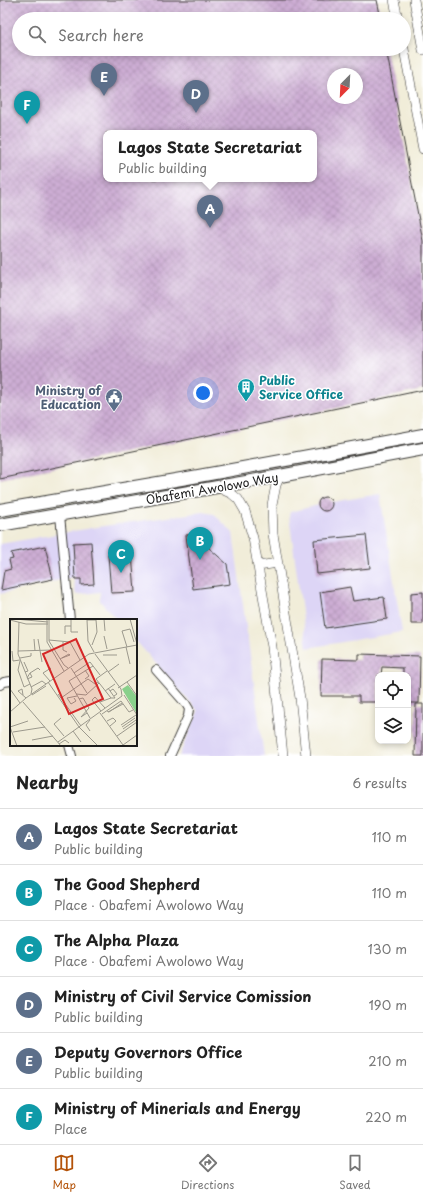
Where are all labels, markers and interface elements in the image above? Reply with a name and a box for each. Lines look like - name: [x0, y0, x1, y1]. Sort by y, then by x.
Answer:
- search box: [12, 12, 411, 56]
- icon: search: [26, 23, 48, 45]
- text: Search here: [58, 23, 144, 46]
- pin: E: [91, 63, 117, 96]
- north arrow: [327, 68, 363, 104]
- pin: D: [183, 80, 209, 113]
- pin: F: [14, 91, 40, 124]
- popup: [103, 130, 317, 182]
- text: Lagos State Secretariat: [118, 135, 302, 158]
- text: Public building: [118, 158, 207, 177]
- pin: A: [197, 195, 223, 228]
- place label: Public Service Office: [259, 371, 343, 403]
- building icon: Public Service Office: [236, 377, 256, 402]
- place label: Ministry of Education: [35, 381, 102, 413]
- your location: [193, 383, 213, 403]
- public building icon: Ministry of Education: [104, 387, 124, 412]
- street label: Obafemi Awolowo Way: [144, 467, 280, 509]
- pin: B: [187, 527, 213, 560]
- pin: C: [108, 540, 134, 573]
- inset map: [10, 619, 137, 746]
- map controls: [375, 672, 411, 744]
- button: locate: [375, 672, 411, 708]
- button: layers: [375, 708, 411, 744]
- text: Nearby: [16, 769, 78, 795]
- text: 6 results: [352, 773, 407, 792]
- text: Lagos State Secretariat: [54, 816, 238, 839]
- text: A: [24, 827, 34, 846]
- text: 110 m: [372, 827, 407, 846]
- text: Public building: [54, 839, 143, 858]
- text: The Good Shepherd: [54, 872, 200, 895]
- text: B: [25, 883, 33, 902]
- text: 110 m: [372, 883, 407, 902]
- text: Place · Obafemi Awolowo Way: [54, 895, 244, 914]
- text: The Alpha Plaza: [54, 928, 179, 951]
- text: C: [24, 939, 34, 958]
- text: 130 m: [368, 939, 407, 958]
- text: Place · Obafemi Awolowo Way: [54, 951, 244, 970]
- text: Ministry of Civil Service Comission: [54, 984, 312, 1007]
- text: D: [24, 995, 34, 1014]
- text: 190 m: [368, 995, 407, 1014]
- text: Public building: [54, 1007, 143, 1026]
- text: Deputy Governors Office: [54, 1040, 242, 1063]
- text: E: [25, 1051, 33, 1070]
- text: 210 m: [368, 1051, 407, 1070]
- text: Public building: [54, 1063, 143, 1082]
- text: Ministry of Minerials and Energy: [54, 1096, 301, 1119]
- text: F: [25, 1107, 33, 1126]
- text: 220 m: [365, 1107, 407, 1126]
- text: Place: [54, 1119, 87, 1138]
- tab: Map: [52, 1152, 76, 1193]
- tab: Directions: [181, 1152, 234, 1193]
- tab: Saved: [339, 1152, 371, 1193]

